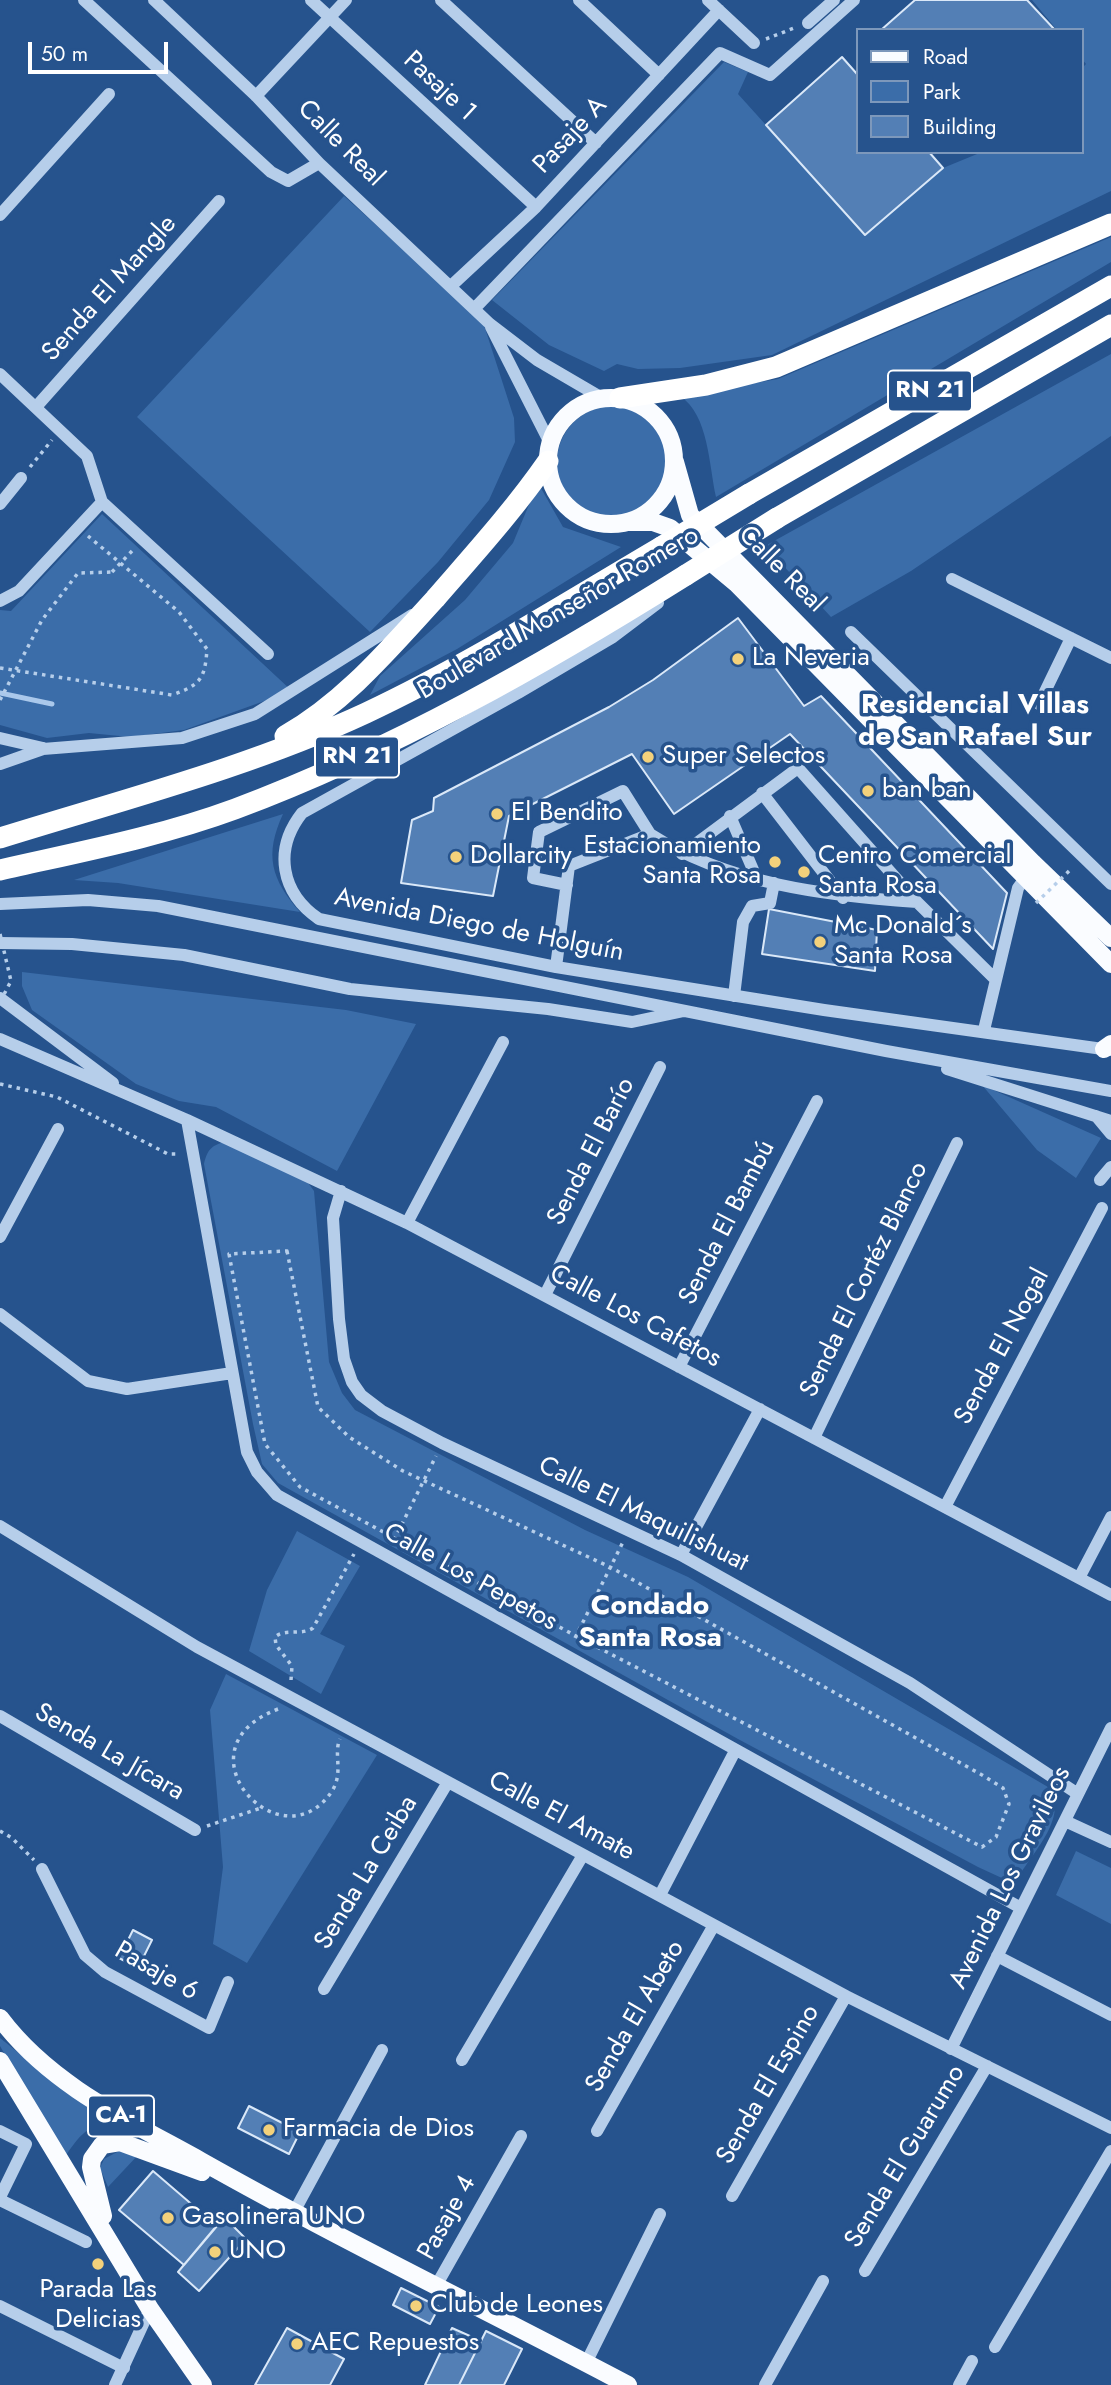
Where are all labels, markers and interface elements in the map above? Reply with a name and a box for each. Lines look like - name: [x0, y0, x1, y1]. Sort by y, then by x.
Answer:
- scale bar: [32, 28, 172, 72]
- legend: [856, 28, 1083, 154]
- text: 50 m: [41, 39, 88, 69]
- text: Road: [923, 42, 968, 72]
- street label: Pasaje 1: [396, 45, 482, 129]
- text: Park: [923, 77, 960, 107]
- street label: Pasaje A: [528, 91, 614, 181]
- street label: Calle Real: [290, 94, 390, 194]
- text: Building: [923, 112, 996, 142]
- street label: Senda El Mangle: [36, 209, 184, 369]
- road number: RN 21: [888, 370, 972, 412]
- street label: Calle Real: [731, 520, 831, 620]
- street label: Boulevard Monseñor Romero: [413, 521, 705, 707]
- place label: La Neveria: [752, 643, 870, 675]
- marker: La Neveria: [730, 651, 746, 667]
- district label: Residencial Villas de San Rafael Sur: [858, 689, 1092, 755]
- road number: RN 21: [315, 736, 399, 778]
- place label: Super Selectos: [662, 741, 825, 773]
- marker: Super Selectos: [640, 749, 656, 765]
- place label: ban ban: [882, 775, 972, 807]
- marker: ban ban: [860, 783, 876, 799]
- place label: El Bendito: [511, 798, 623, 830]
- marker: El Bendito: [489, 806, 505, 822]
- place label: Estacionamiento Santa Rosa: [583, 831, 761, 892]
- place label: Dollarcity: [470, 841, 572, 873]
- place label: Centro Comercial Santa Rosa: [818, 841, 1011, 903]
- marker: Dollarcity: [448, 849, 464, 865]
- marker: Estacionamiento Santa Rosa: [767, 854, 783, 870]
- marker: Centro Comercial Santa Rosa: [796, 864, 812, 880]
- street label: Avenida Diego de Holguín: [332, 883, 626, 969]
- place label: Mc Donald´s Santa Rosa: [834, 911, 972, 972]
- marker: Mc Donald´s Santa Rosa: [812, 934, 828, 950]
- street label: Senda El Barío: [541, 1073, 643, 1231]
- street label: Senda El Bambú: [673, 1136, 783, 1310]
- street label: Senda El Cortéz Blanco: [794, 1157, 936, 1403]
- street label: Calle Los Cafetos: [544, 1259, 726, 1375]
- street label: Senda El Nogal: [949, 1264, 1057, 1430]
- street label: Calle El Maquilishuat: [533, 1451, 753, 1579]
- street label: Calle Los Pepetos: [378, 1517, 562, 1639]
- district label: Condado Santa Rosa: [578, 1590, 722, 1656]
- street label: Senda La Jícara: [29, 1698, 189, 1808]
- street label: Avenida Los Gravileos: [944, 1762, 1078, 1994]
- street label: Calle El Amate: [483, 1765, 639, 1869]
- street label: Senda La Ceiba: [309, 1791, 425, 1955]
- street label: Senda El Abeto: [580, 1935, 692, 2099]
- street label: Pasaje 6: [109, 1936, 203, 2008]
- street label: Senda El Espino: [711, 2000, 827, 2170]
- street label: Senda El Guarumo: [839, 2060, 973, 2254]
- road number: CA-1: [88, 2096, 154, 2136]
- place label: Farmacia de Dios: [283, 2114, 474, 2146]
- marker: Farmacia de Dios: [261, 2122, 277, 2138]
- street label: Pasaje 4: [412, 2170, 484, 2266]
- place label: Gasolinera UNO: [182, 2202, 365, 2234]
- marker: Gasolinera UNO: [160, 2210, 176, 2226]
- place label: UNO: [229, 2236, 286, 2268]
- marker: UNO: [207, 2244, 223, 2260]
- marker: Parada Las Delicias: [90, 2256, 106, 2272]
- place label: Parada Las Delicias: [39, 2275, 157, 2336]
- place label: Club de Leones: [430, 2290, 603, 2322]
- marker: Club de Leones: [408, 2298, 424, 2314]
- place label: AEC Repuestos: [311, 2328, 479, 2360]
- marker: AEC Repuestos: [289, 2336, 305, 2352]

